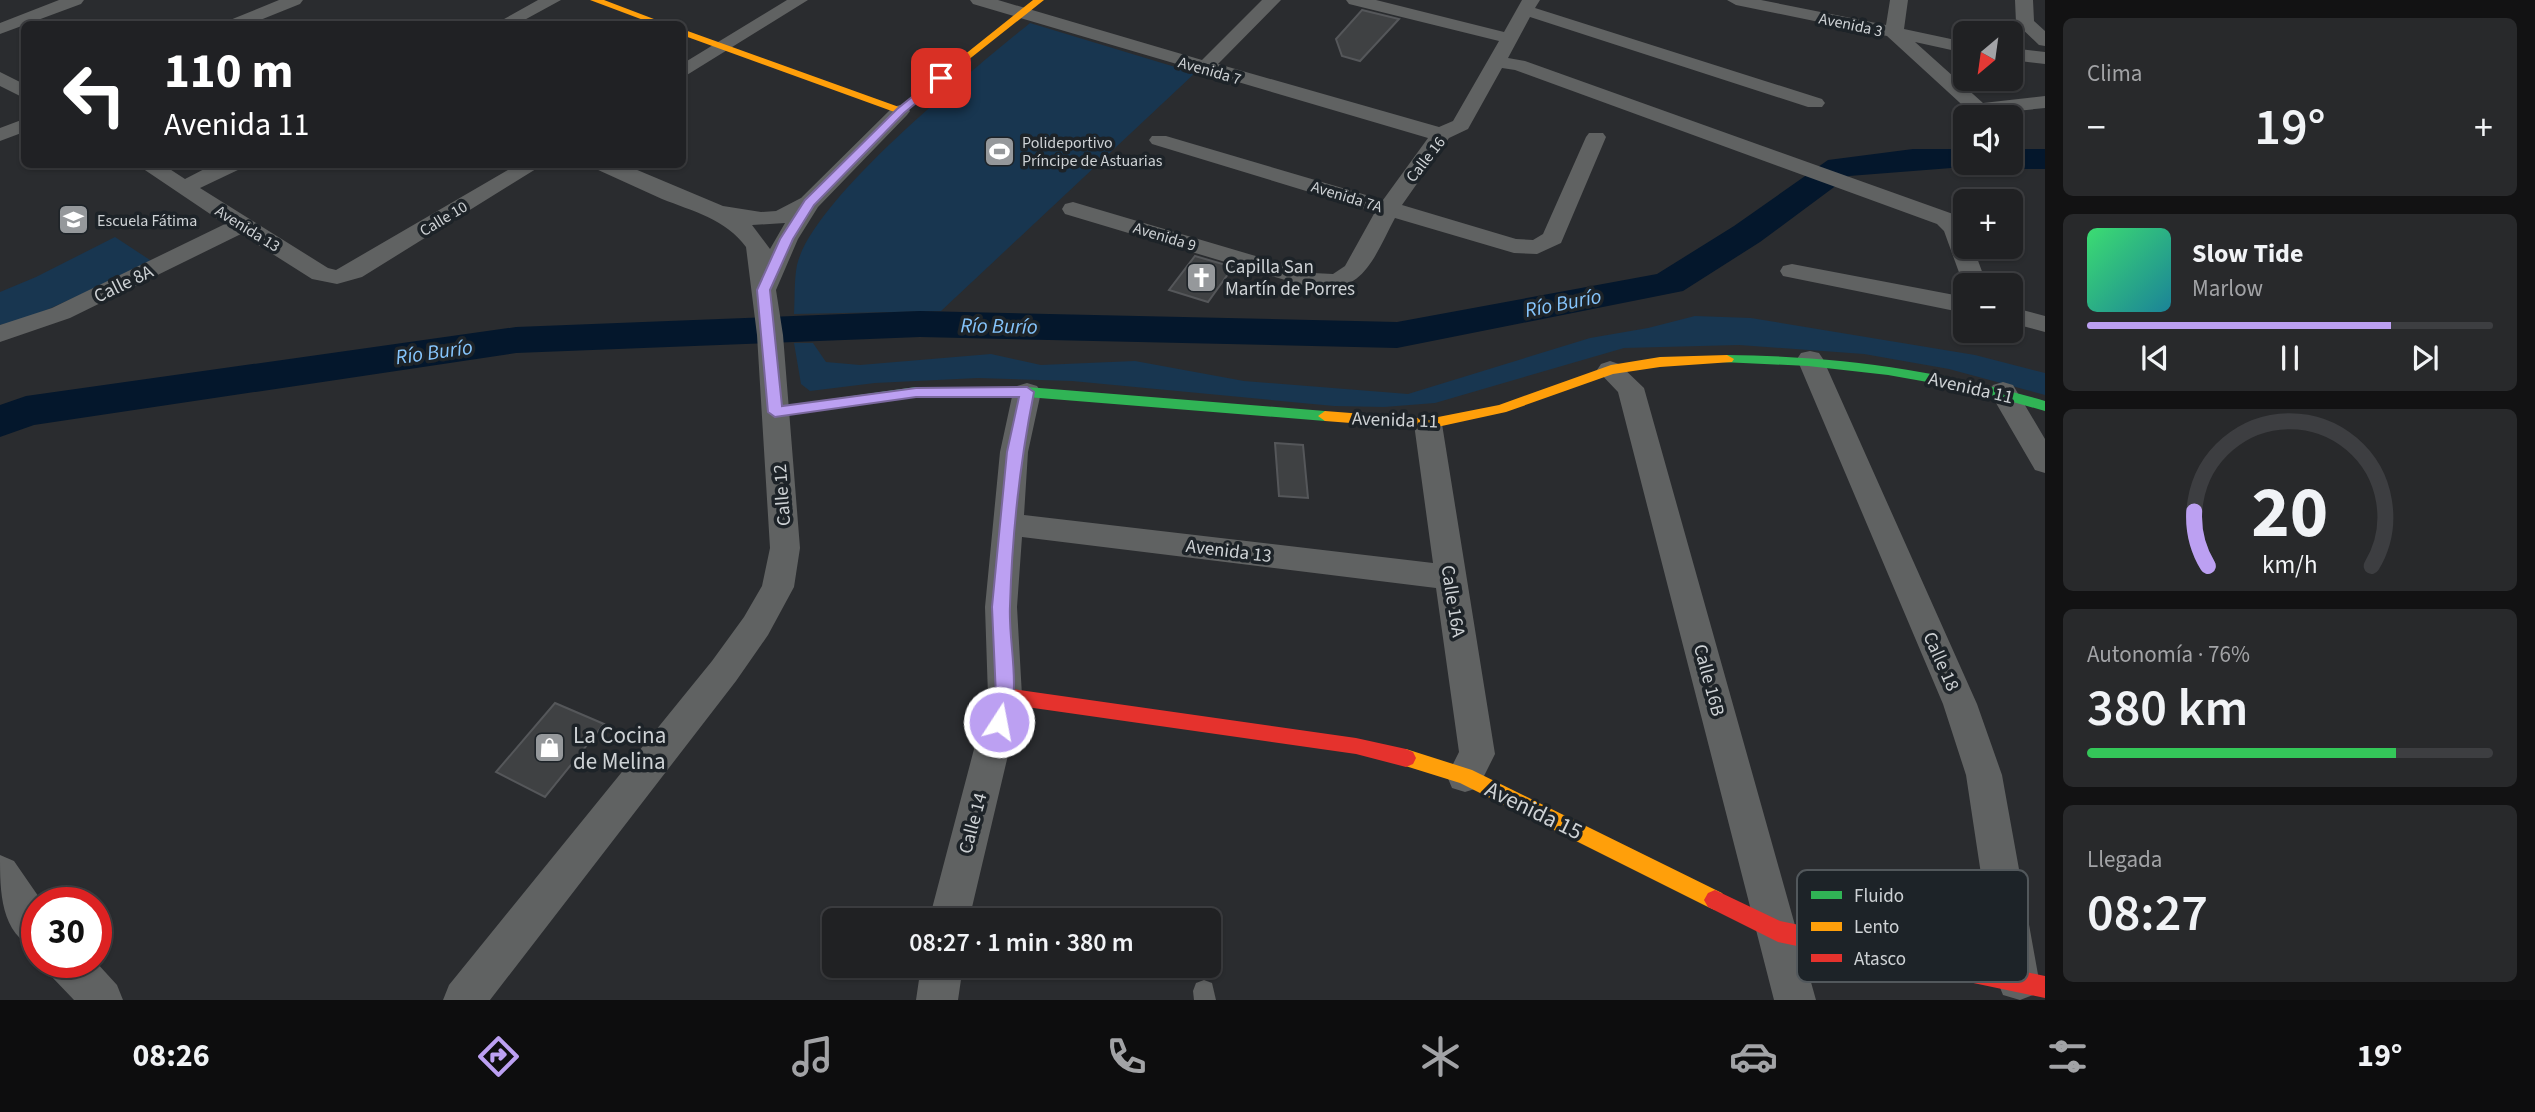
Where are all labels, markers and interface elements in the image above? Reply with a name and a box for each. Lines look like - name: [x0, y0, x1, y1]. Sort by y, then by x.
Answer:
- street label: Avenida 3: [1817, 7, 1885, 42]
- north arrow: [1953, 21, 2023, 91]
- map controls: [1953, 21, 2023, 343]
- text: 110 m: [164, 37, 293, 107]
- pin: [911, 48, 971, 108]
- icon: left: [49, 49, 140, 140]
- street label: Avenida 7: [1176, 51, 1244, 90]
- text: Clima: [2087, 57, 2142, 90]
- icon: arrive: [922, 59, 960, 97]
- text: 19°: [2254, 91, 2326, 165]
- text: −: [2087, 101, 2106, 155]
- text: +: [2474, 101, 2493, 155]
- text: Avenida 11: [164, 102, 309, 148]
- button: sound: [1953, 105, 2023, 175]
- place label: Polideportivo Príncipe de Astuarias: [1022, 132, 1163, 172]
- street label: Calle 16: [1401, 132, 1451, 187]
- sports icon: Polideportivo Príncipe de Astuarias: [982, 134, 1016, 168]
- street label: Avenida 7A: [1308, 176, 1385, 218]
- button: +: [1953, 189, 2023, 259]
- street label: Calle 10: [415, 196, 472, 242]
- street label: Avenida 13: [211, 200, 284, 257]
- school or university icon: Escuela Fátima: [57, 203, 91, 237]
- place label: Escuela Fátima: [97, 210, 197, 232]
- street label: Avenida 9: [1131, 217, 1199, 257]
- text: Slow Tide: [2192, 235, 2303, 272]
- place label: Capilla San Martín de Porres: [1225, 254, 1355, 303]
- street label: Calle 8A: [89, 258, 159, 310]
- church icon: Capilla San Martín de Porres: [1185, 260, 1219, 294]
- text: Marlow: [2192, 272, 2263, 305]
- button: −: [1953, 273, 2023, 343]
- water label: Río Burío: [1522, 281, 1604, 325]
- water label: Río Burío: [960, 310, 1038, 342]
- water label: Río Burío: [394, 332, 474, 372]
- icon: previous: [2136, 339, 2174, 377]
- icon: pause: [2271, 339, 2309, 377]
- icon: next: [2406, 339, 2444, 377]
- street label: Avenida 11: [1926, 366, 2016, 411]
- street label: Avenida 11: [1351, 406, 1439, 435]
- text: 20: [2252, 461, 2328, 565]
- street label: Calle 12: [767, 463, 798, 527]
- street label: Avenida 13: [1184, 533, 1273, 570]
- text: km/h: [2262, 547, 2318, 583]
- street label: Calle 16A: [1434, 563, 1472, 640]
- street label: Calle 18: [1916, 628, 1966, 696]
- text: Autonomía · 76%: [2087, 638, 2250, 671]
- street label: Calle 16B: [1686, 641, 1731, 719]
- text: 380 km: [2087, 672, 2248, 746]
- position arrow: [962, 685, 1036, 759]
- place label: La Cocina de Melina: [573, 719, 666, 778]
- shop icon: La Cocina de Melina: [533, 731, 567, 765]
- street label: Avenida 15: [1480, 773, 1588, 848]
- street label: Calle 14: [952, 790, 995, 857]
- text: Llegada: [2087, 843, 2162, 876]
- legend: [1797, 870, 2028, 982]
- text: 08:27: [2087, 877, 2208, 951]
- text: Fluido: [1854, 883, 1904, 910]
- speed limit sign: 30: [21, 887, 112, 978]
- text: Lento: [1854, 914, 1899, 941]
- text: 08:27 · 1 min · 380 m: [909, 924, 1134, 961]
- text: Atasco: [1854, 946, 1906, 973]
- icon: directions: [474, 1032, 523, 1081]
- icon: music: [788, 1032, 837, 1081]
- icon: phone: [1102, 1032, 1151, 1081]
- icon: climate: [1416, 1032, 1465, 1081]
- icon: car: [1729, 1032, 1778, 1081]
- icon: filters: [2043, 1032, 2092, 1081]
- text: 08:26: [132, 1033, 210, 1079]
- text: 19°: [2357, 1033, 2403, 1079]

